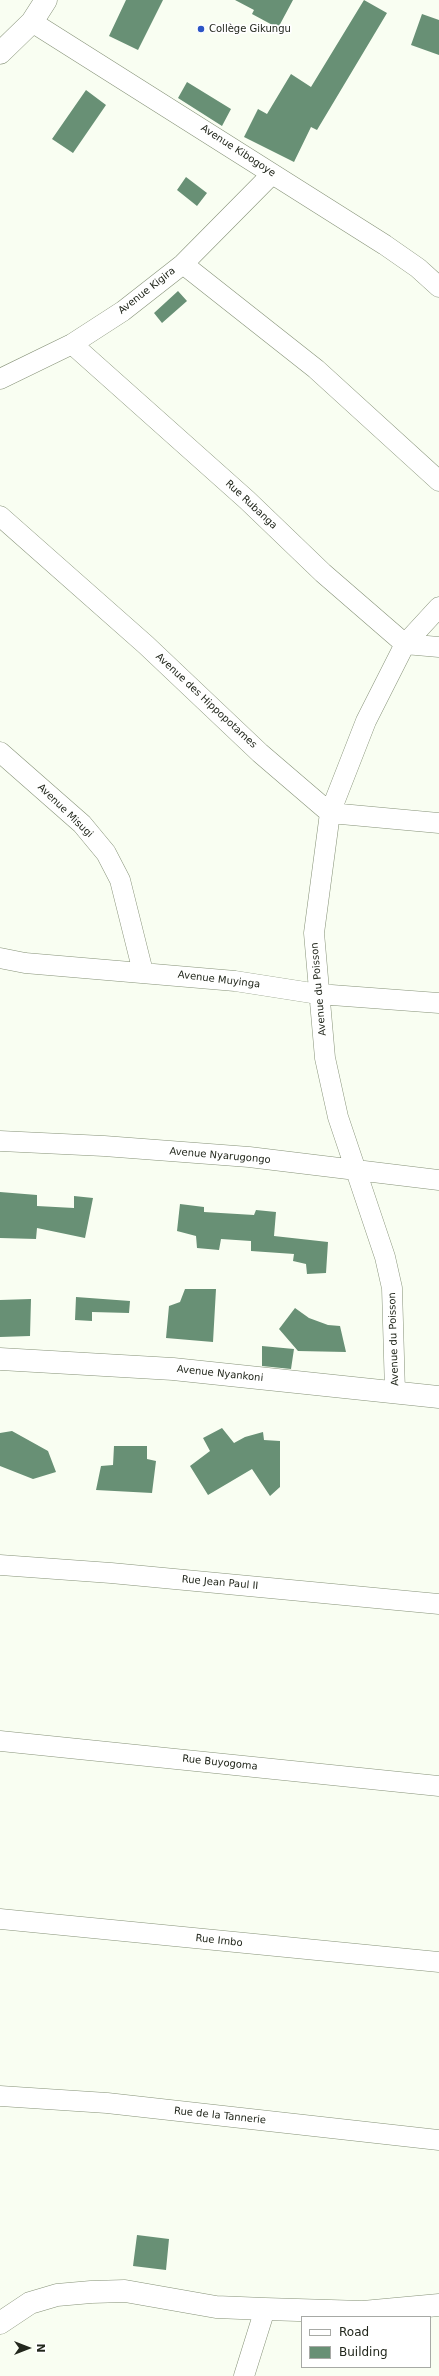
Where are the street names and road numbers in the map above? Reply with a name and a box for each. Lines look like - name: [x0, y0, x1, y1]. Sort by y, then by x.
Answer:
- street label: Avenue Kibogoye: [198, 122, 278, 180]
- street label: Avenue Kigira: [116, 265, 178, 317]
- street label: Rue Rubanga: [223, 478, 279, 532]
- street label: Avenue des Hippopotames: [153, 651, 259, 751]
- street label: Avenue Misugi: [35, 782, 95, 840]
- street label: Avenue du Poisson: [309, 942, 329, 1036]
- street label: Avenue Muyinga: [177, 969, 261, 991]
- street label: Avenue Nyarugongo: [169, 1146, 271, 1166]
- street label: Avenue du Poisson: [386, 1292, 402, 1386]
- street label: Avenue Nyankoni: [176, 1363, 264, 1385]
- street label: Rue Jean Paul II: [181, 1574, 259, 1592]
- street label: Rue Buyogoma: [182, 1753, 258, 1773]
- street label: Rue Imbo: [195, 1933, 243, 1949]
- street label: Rue de la Tannerie: [173, 2105, 267, 2127]

